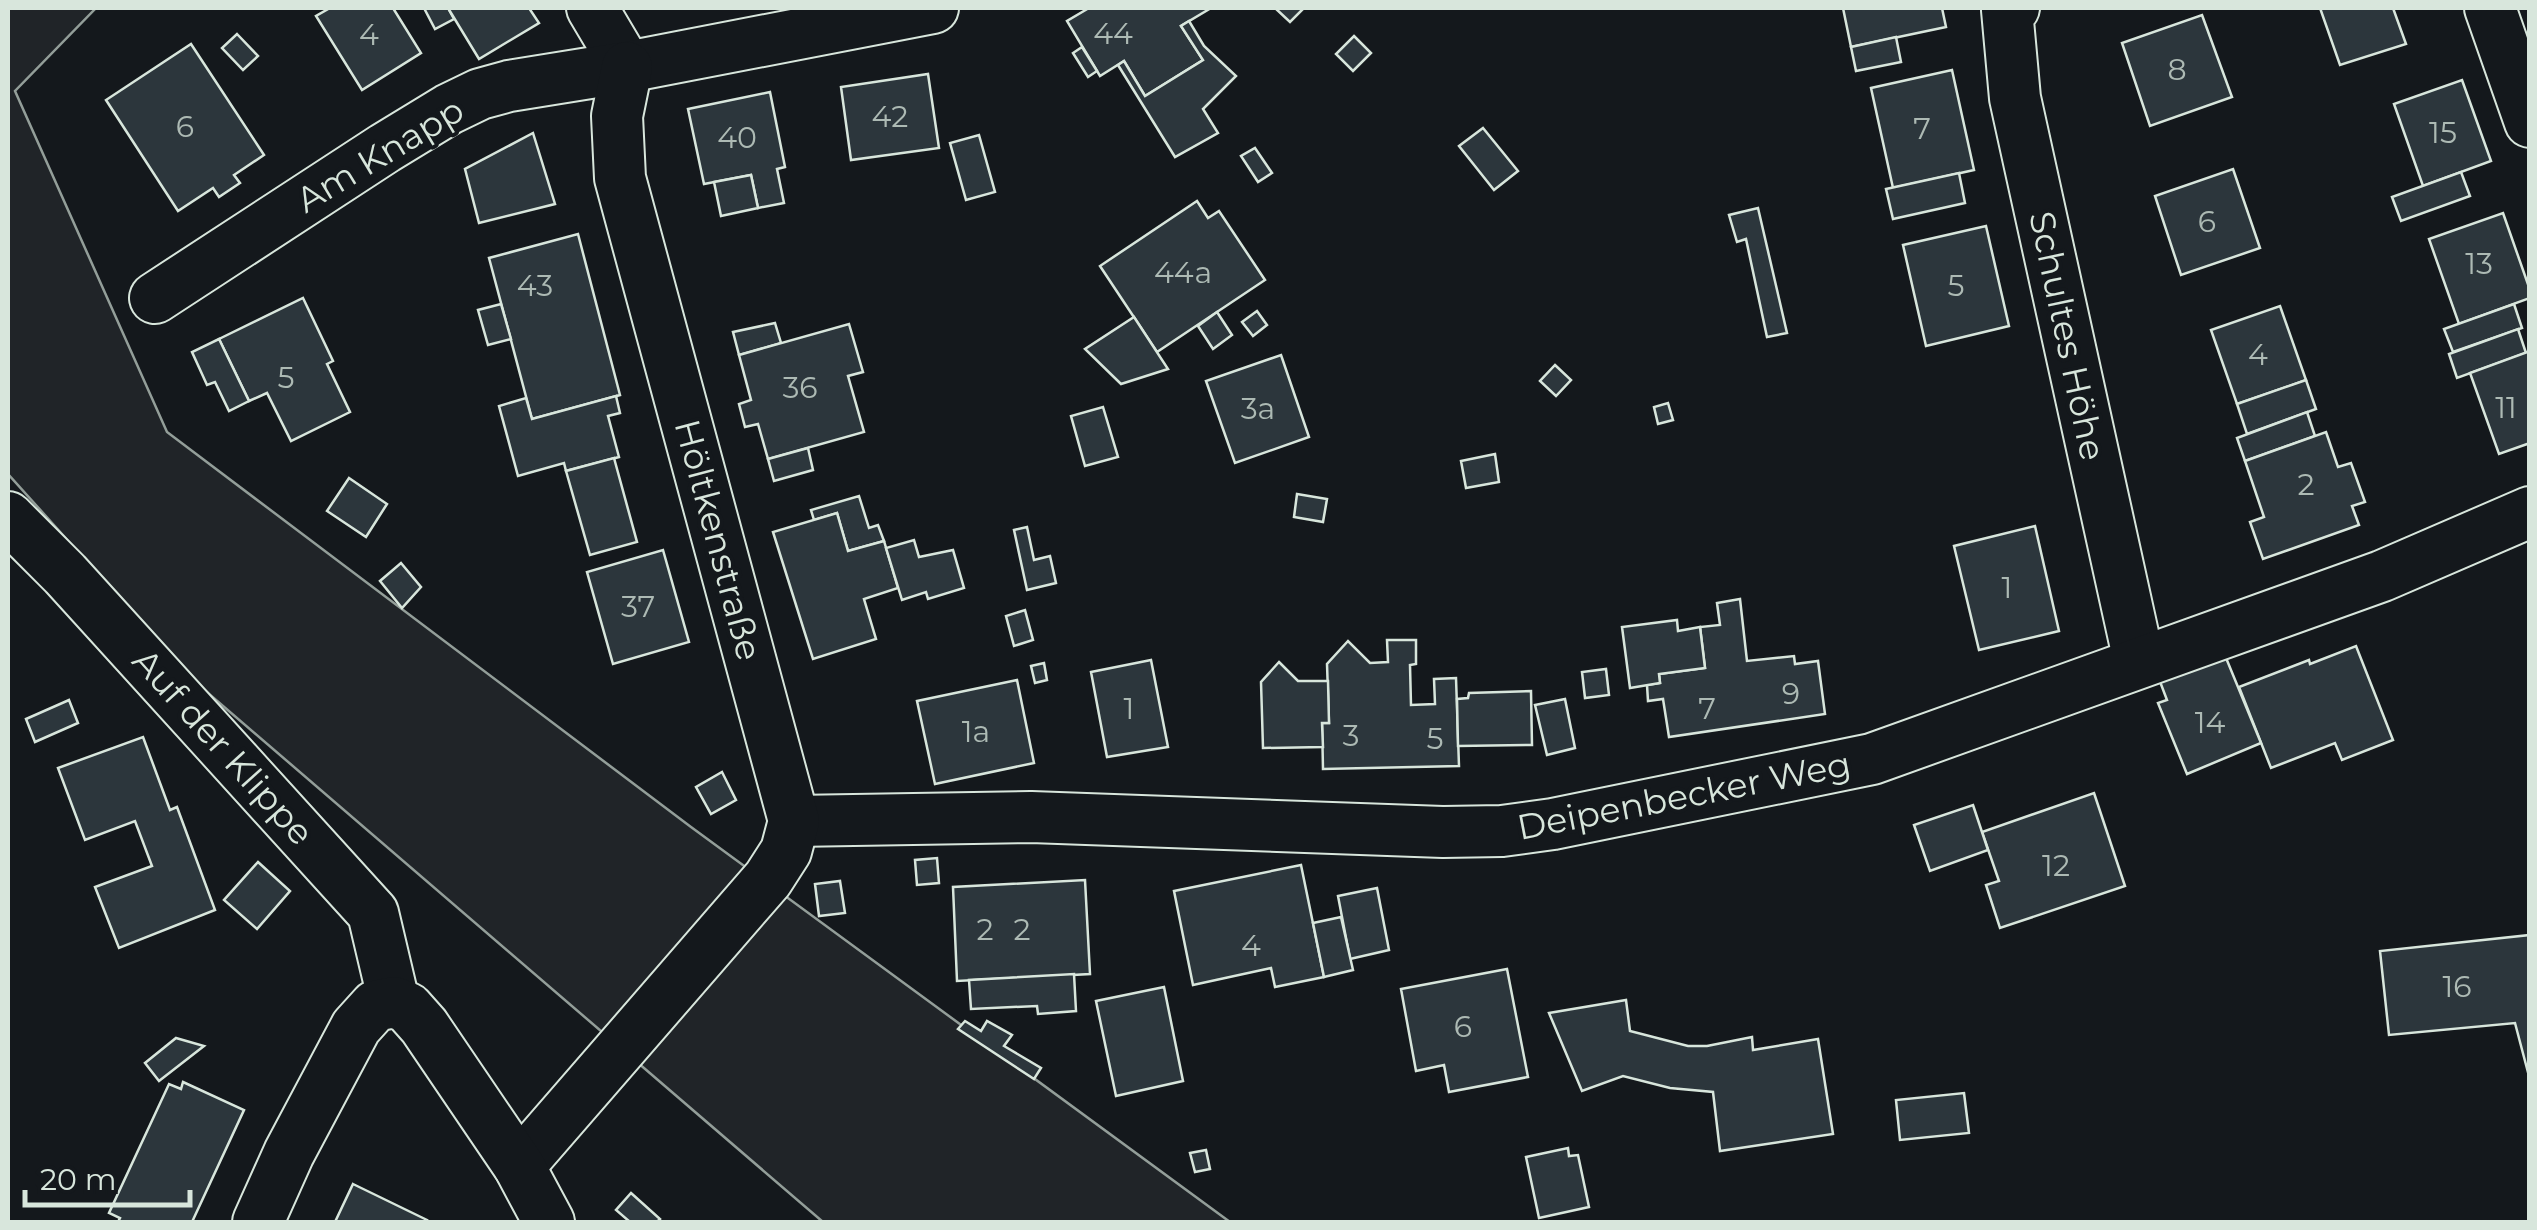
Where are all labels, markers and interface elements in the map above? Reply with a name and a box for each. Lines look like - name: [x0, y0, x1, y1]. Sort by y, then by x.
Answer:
- house number: 44: [1093, 15, 1133, 52]
- house number: 4: [359, 16, 379, 53]
- house number: 8: [2167, 51, 2187, 88]
- street label: Am Knapp: [288, 88, 471, 221]
- house number: 42: [872, 98, 908, 135]
- house number: 6: [176, 108, 194, 145]
- house number: 7: [1913, 110, 1931, 147]
- house number: 15: [2429, 114, 2457, 151]
- house number: 40: [717, 119, 757, 156]
- house number: 6: [2198, 203, 2216, 240]
- street label: Schultes Höhe: [2020, 207, 2115, 464]
- house number: 13: [2465, 245, 2493, 282]
- house number: 44a: [1154, 254, 1212, 291]
- house number: 43: [517, 267, 553, 304]
- house number: 5: [1948, 267, 1964, 304]
- house number: 4: [2248, 336, 2268, 373]
- house number: 5: [278, 359, 294, 396]
- house number: 36: [782, 369, 818, 406]
- house number: 11: [2495, 389, 2517, 426]
- house number: 3a: [1241, 390, 1275, 427]
- street label: Höltkenstraße: [666, 415, 771, 665]
- house number: 2: [2297, 466, 2315, 503]
- house number: 1: [2002, 569, 2012, 606]
- house number: 37: [621, 588, 655, 625]
- street label: Auf der Klippe: [124, 639, 323, 854]
- house number: 9: [1782, 675, 1800, 712]
- house number: 1: [1124, 690, 1134, 727]
- house number: 7: [1698, 690, 1716, 727]
- house number: 14: [2195, 704, 2225, 741]
- house number: 1a: [962, 713, 990, 750]
- house number: 3: [1343, 717, 1359, 754]
- house number: 5: [1427, 720, 1443, 757]
- street label: Deipenbecker Weg: [1513, 742, 1854, 849]
- house number: 12: [2042, 847, 2070, 884]
- house number: 2: [976, 911, 994, 948]
- house number: 2: [1013, 911, 1031, 948]
- house number: 4: [1241, 927, 1261, 964]
- house number: 16: [2442, 968, 2472, 1005]
- house number: 6: [1454, 1008, 1472, 1045]
- scale bar: [25, 1145, 190, 1207]
- text: 20 m: [40, 1161, 117, 1198]

